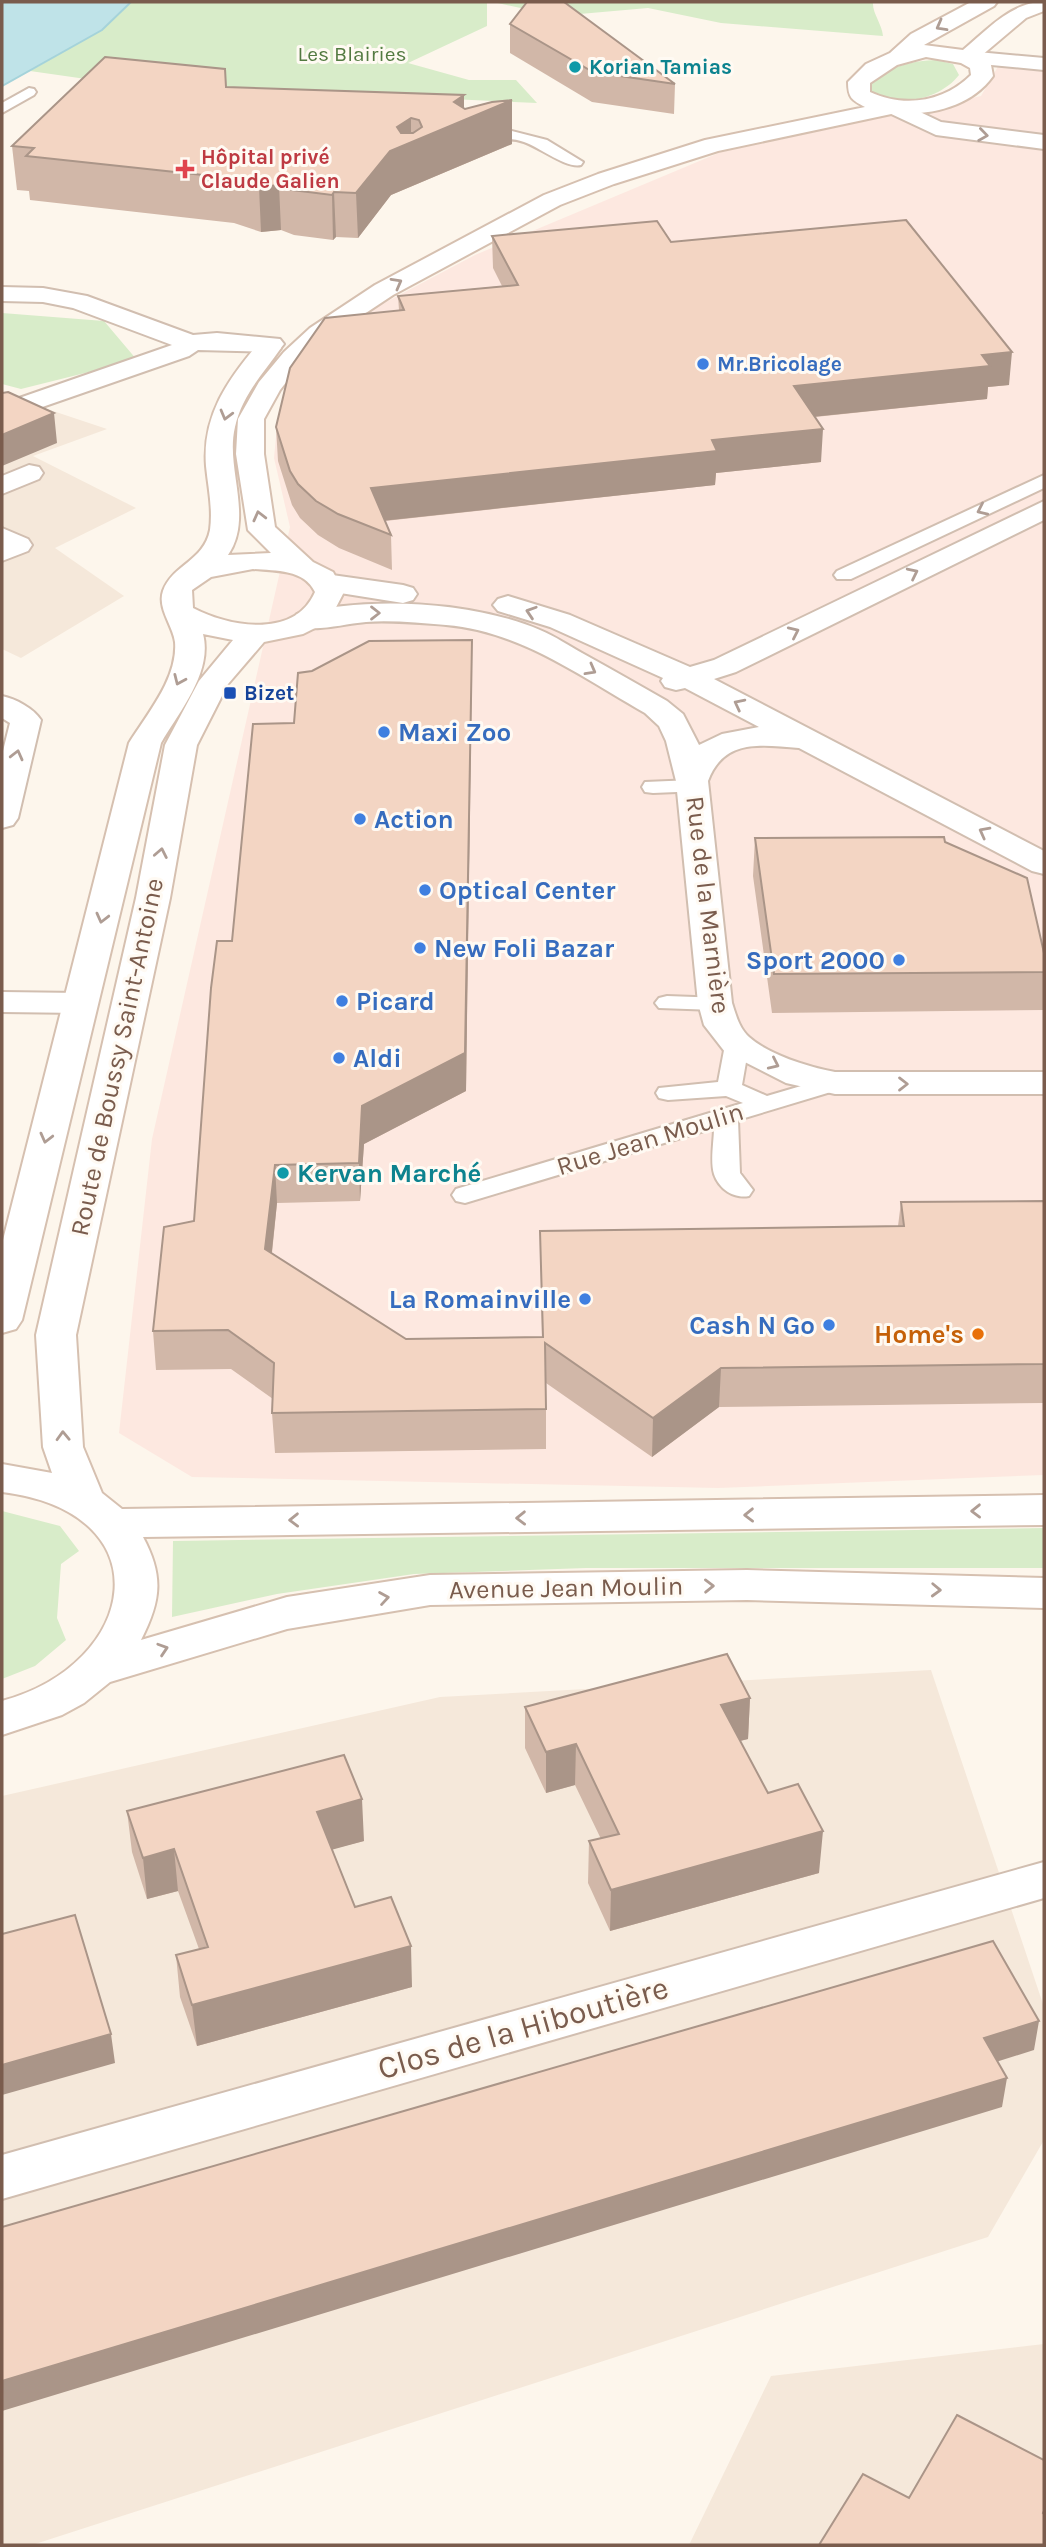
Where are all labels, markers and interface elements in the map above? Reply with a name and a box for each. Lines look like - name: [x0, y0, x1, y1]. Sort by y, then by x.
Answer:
- one-way arrow: [936, 18, 948, 31]
- park label: Les Blairies: [297, 42, 407, 66]
- place label: Korian Tamias: [589, 55, 732, 79]
- marker: Korian Tamias: [567, 59, 583, 75]
- one-way arrow: [977, 127, 989, 142]
- place label: Hôpital privé Claude Galien: [201, 145, 339, 193]
- marker: Hôpital privé Claude Galien: [175, 159, 195, 179]
- one-way arrow: [389, 278, 402, 291]
- place label: Mr.Bricolage: [717, 352, 842, 376]
- marker: Mr.Bricolage: [695, 356, 711, 372]
- one-way arrow: [220, 409, 234, 421]
- one-way arrow: [977, 502, 990, 516]
- one-way arrow: [253, 511, 267, 523]
- one-way arrow: [906, 567, 918, 581]
- one-way arrow: [526, 605, 538, 620]
- one-way arrow: [370, 606, 381, 621]
- one-way arrow: [787, 626, 799, 640]
- one-way arrow: [583, 662, 596, 675]
- one-way arrow: [174, 673, 188, 685]
- place label: Bizet: [244, 681, 294, 705]
- marker: Bizet: [222, 685, 238, 701]
- one-way arrow: [734, 698, 746, 712]
- place label: Maxi Zoo: [398, 717, 511, 748]
- marker: Maxi Zoo: [376, 724, 392, 740]
- one-way arrow: [9, 749, 23, 761]
- street label: Rue de la Marnière: [679, 794, 737, 1016]
- place label: Action: [374, 804, 454, 835]
- marker: Action: [352, 811, 368, 827]
- one-way arrow: [979, 827, 991, 840]
- one-way arrow: [153, 847, 168, 859]
- street label: Route de Boussy Saint-Antoine: [64, 875, 170, 1239]
- place label: Optical Center: [439, 875, 616, 906]
- marker: Optical Center: [417, 882, 433, 898]
- one-way arrow: [96, 911, 110, 923]
- place label: New Foli Bazar: [434, 933, 615, 964]
- marker: New Foli Bazar: [412, 940, 428, 956]
- place label: Sport 2000: [746, 945, 885, 976]
- marker: Sport 2000: [891, 952, 907, 968]
- place label: Picard: [356, 986, 435, 1017]
- marker: Picard: [334, 993, 350, 1009]
- place label: Aldi: [353, 1043, 402, 1074]
- marker: Aldi: [331, 1050, 347, 1066]
- one-way arrow: [767, 1056, 779, 1070]
- one-way arrow: [898, 1076, 909, 1092]
- street label: Rue Jean Moulin: [553, 1096, 747, 1182]
- one-way arrow: [40, 1132, 54, 1144]
- place label: Kervan Marché: [297, 1158, 481, 1189]
- marker: Kervan Marché: [275, 1165, 291, 1181]
- place label: La Romainville: [389, 1284, 571, 1315]
- marker: La Romainville: [577, 1291, 593, 1307]
- place label: Cash N Go: [689, 1310, 815, 1341]
- marker: Cash N Go: [821, 1317, 837, 1333]
- place label: Home's: [874, 1319, 964, 1350]
- marker: Home's: [970, 1326, 986, 1342]
- one-way arrow: [56, 1431, 71, 1442]
- one-way arrow: [970, 1503, 981, 1519]
- one-way arrow: [743, 1507, 753, 1523]
- one-way arrow: [515, 1510, 526, 1525]
- one-way arrow: [288, 1512, 298, 1528]
- street label: Avenue Jean Moulin: [449, 1570, 683, 1606]
- one-way arrow: [704, 1578, 715, 1594]
- one-way arrow: [931, 1582, 942, 1598]
- one-way arrow: [378, 1591, 390, 1606]
- one-way arrow: [156, 1642, 168, 1657]
- street label: Clos de la Hiboutière: [374, 1969, 672, 2087]

